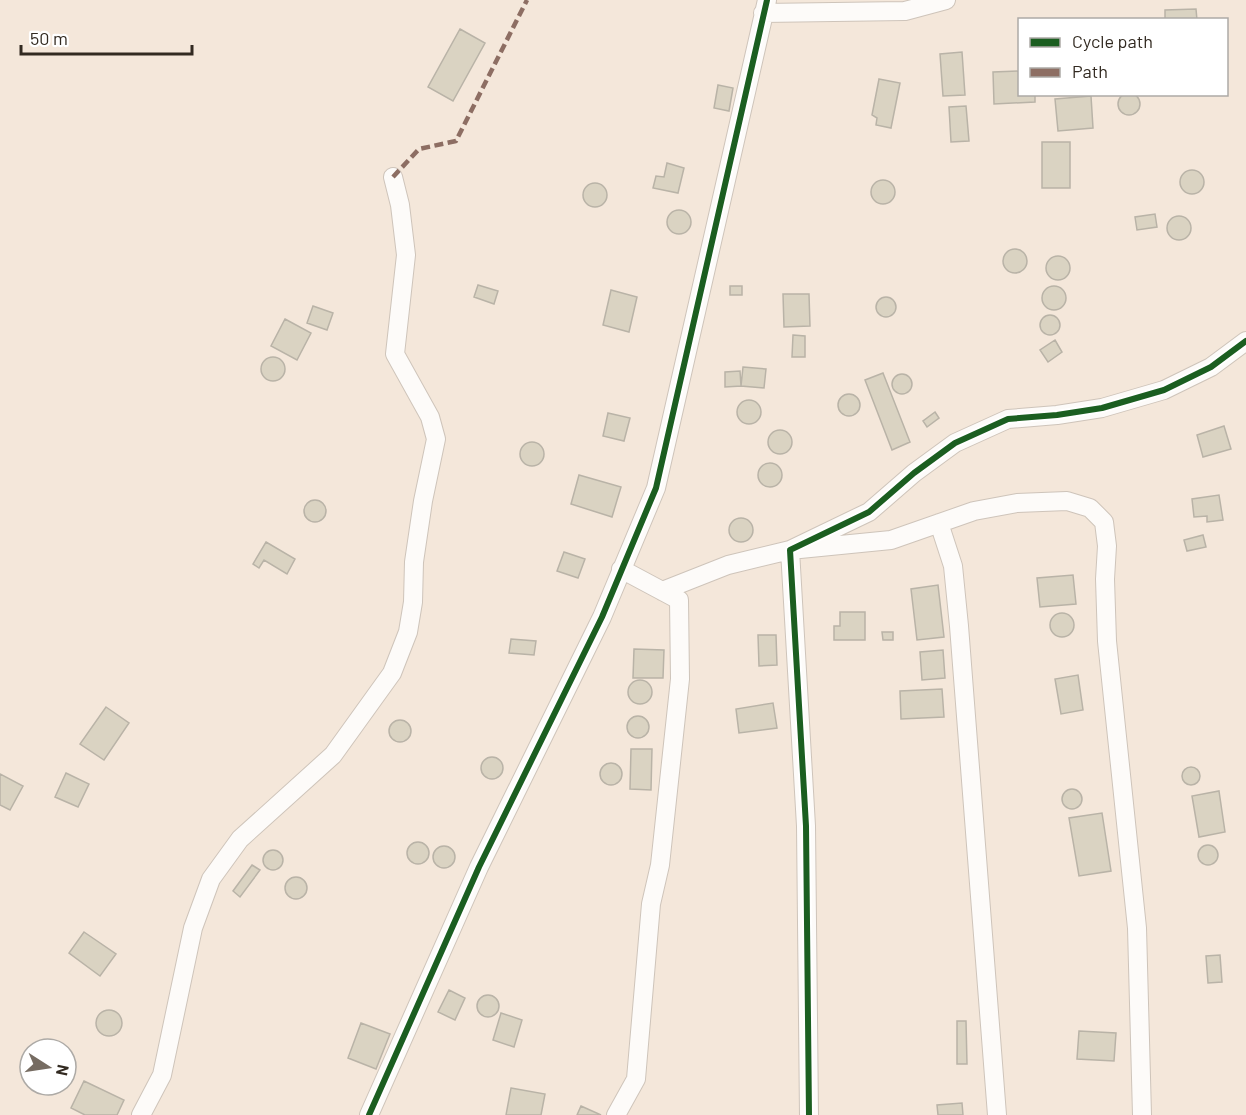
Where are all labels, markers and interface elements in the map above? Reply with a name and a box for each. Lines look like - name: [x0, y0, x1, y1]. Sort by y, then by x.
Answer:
- scale bar: [21, 18, 192, 56]
- legend: [1018, 18, 1228, 96]
- text: 50 m: [30, 27, 68, 49]
- text: Cycle path: [1072, 30, 1153, 52]
- text: Path: [1072, 60, 1108, 82]
- north arrow: [18, 1037, 78, 1097]
- text: N: [53, 1063, 74, 1077]

